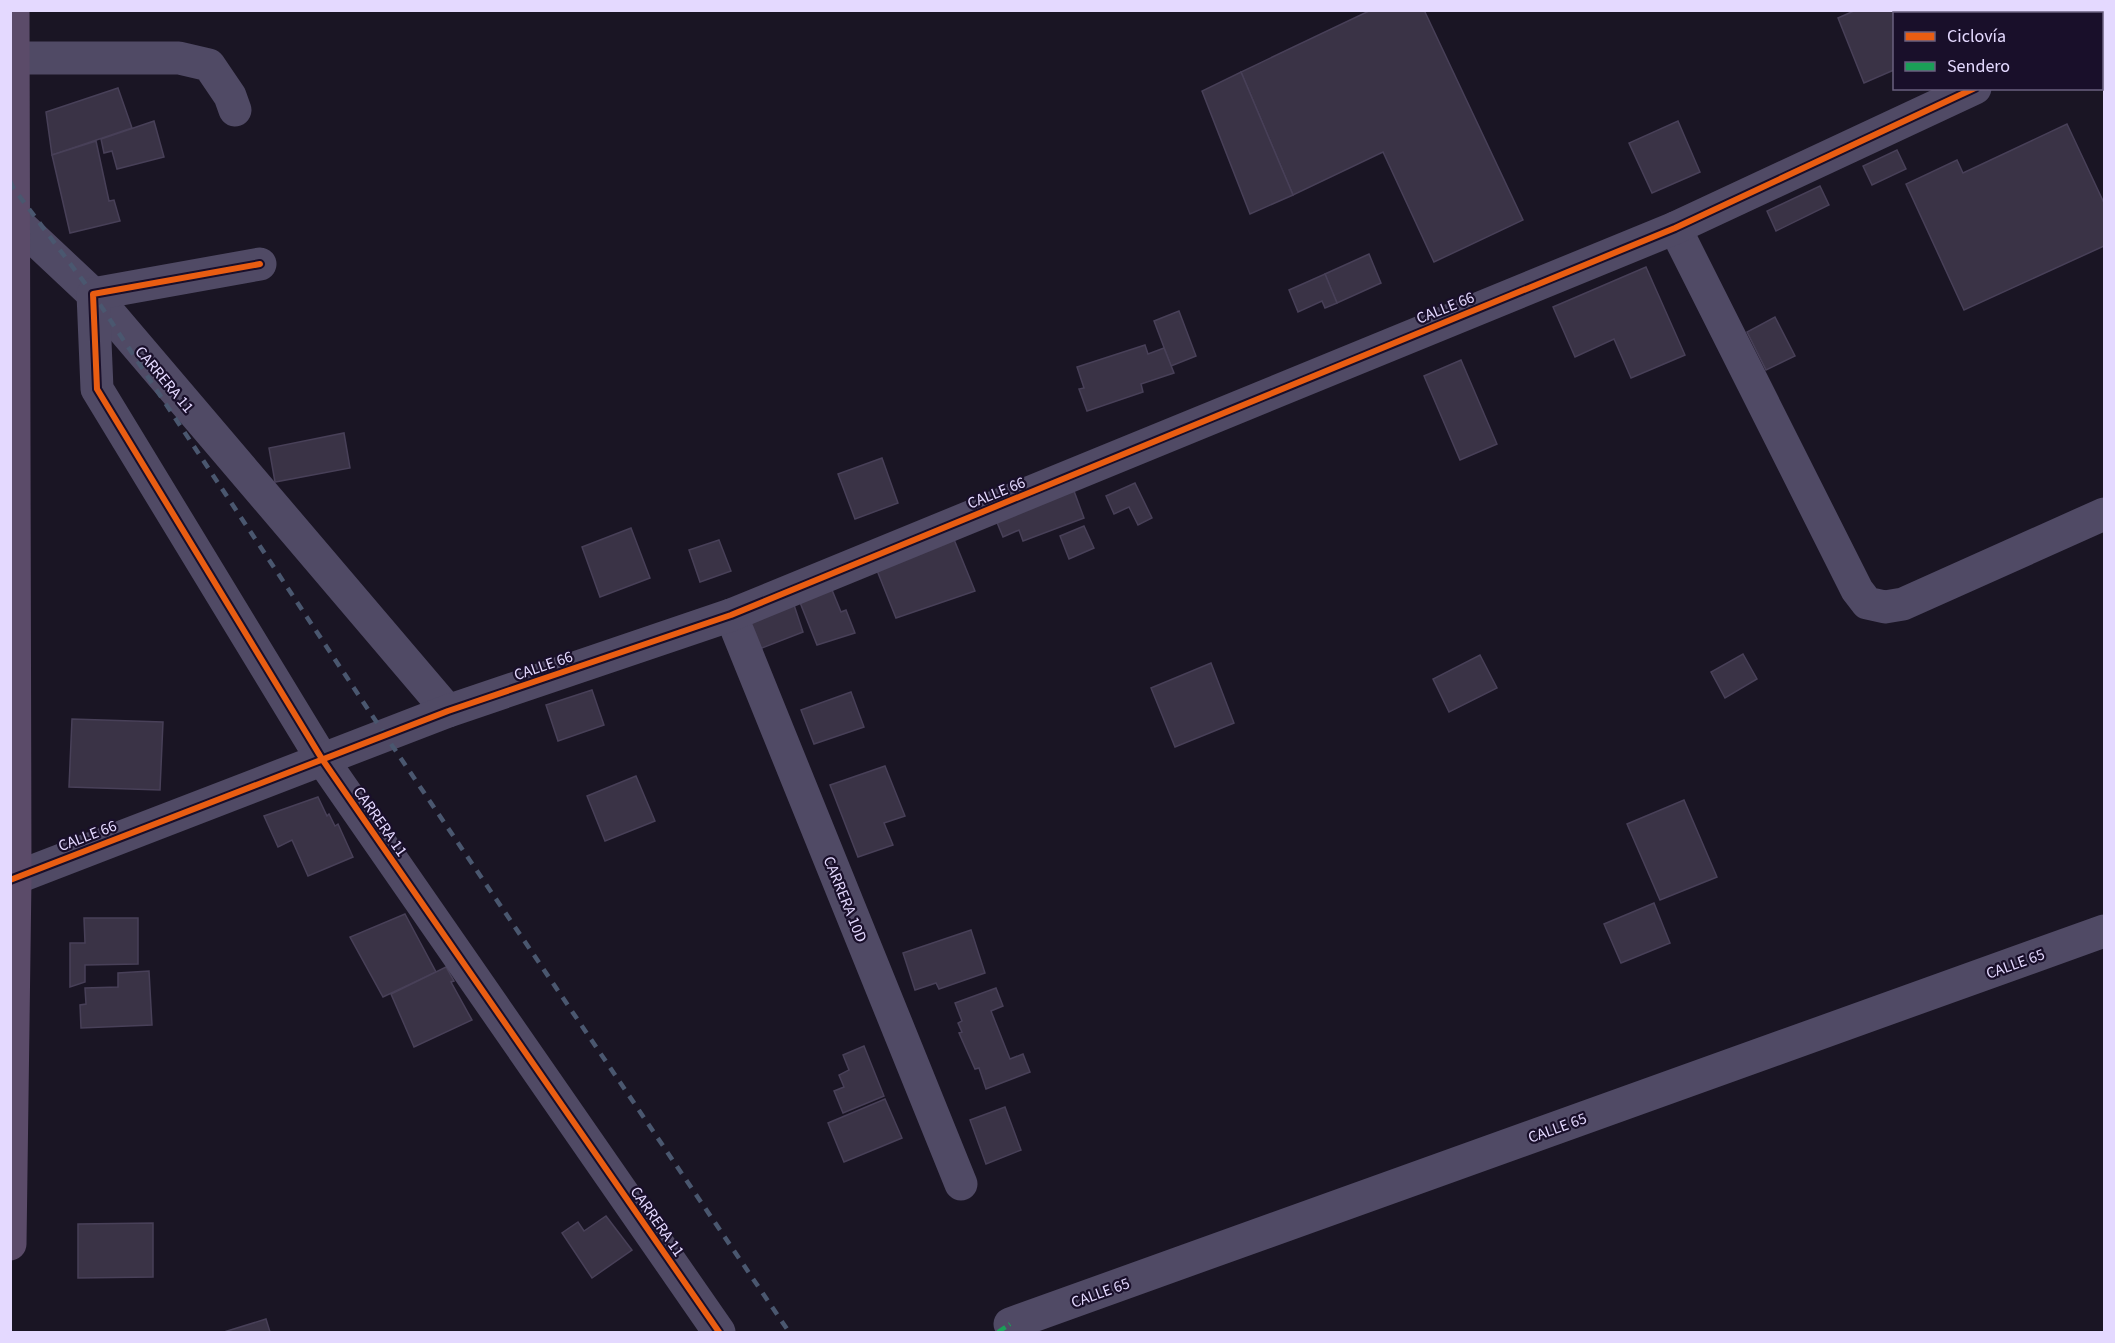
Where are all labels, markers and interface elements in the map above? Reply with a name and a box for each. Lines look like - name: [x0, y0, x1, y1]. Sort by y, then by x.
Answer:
- legend: [1893, 12, 2103, 90]
- text: Ciclovía: [1947, 24, 2006, 49]
- text: Sendero: [1947, 54, 2010, 79]
- street label: CALLE 66: [1413, 286, 1478, 330]
- street label: CARRERA 11: [130, 341, 199, 418]
- street label: CALLE 66: [964, 471, 1029, 515]
- street label: CALLE 66: [511, 646, 576, 686]
- street label: CARRERA 11: [348, 782, 413, 861]
- street label: CALLE 66: [55, 815, 120, 857]
- street label: CARRERA 10D: [818, 853, 872, 946]
- street label: CALLE 65: [1983, 943, 2048, 985]
- street label: CALLE 65: [1525, 1107, 1590, 1149]
- street label: CARRERA 11: [625, 1182, 690, 1261]
- street label: CALLE 65: [1068, 1272, 1133, 1314]

